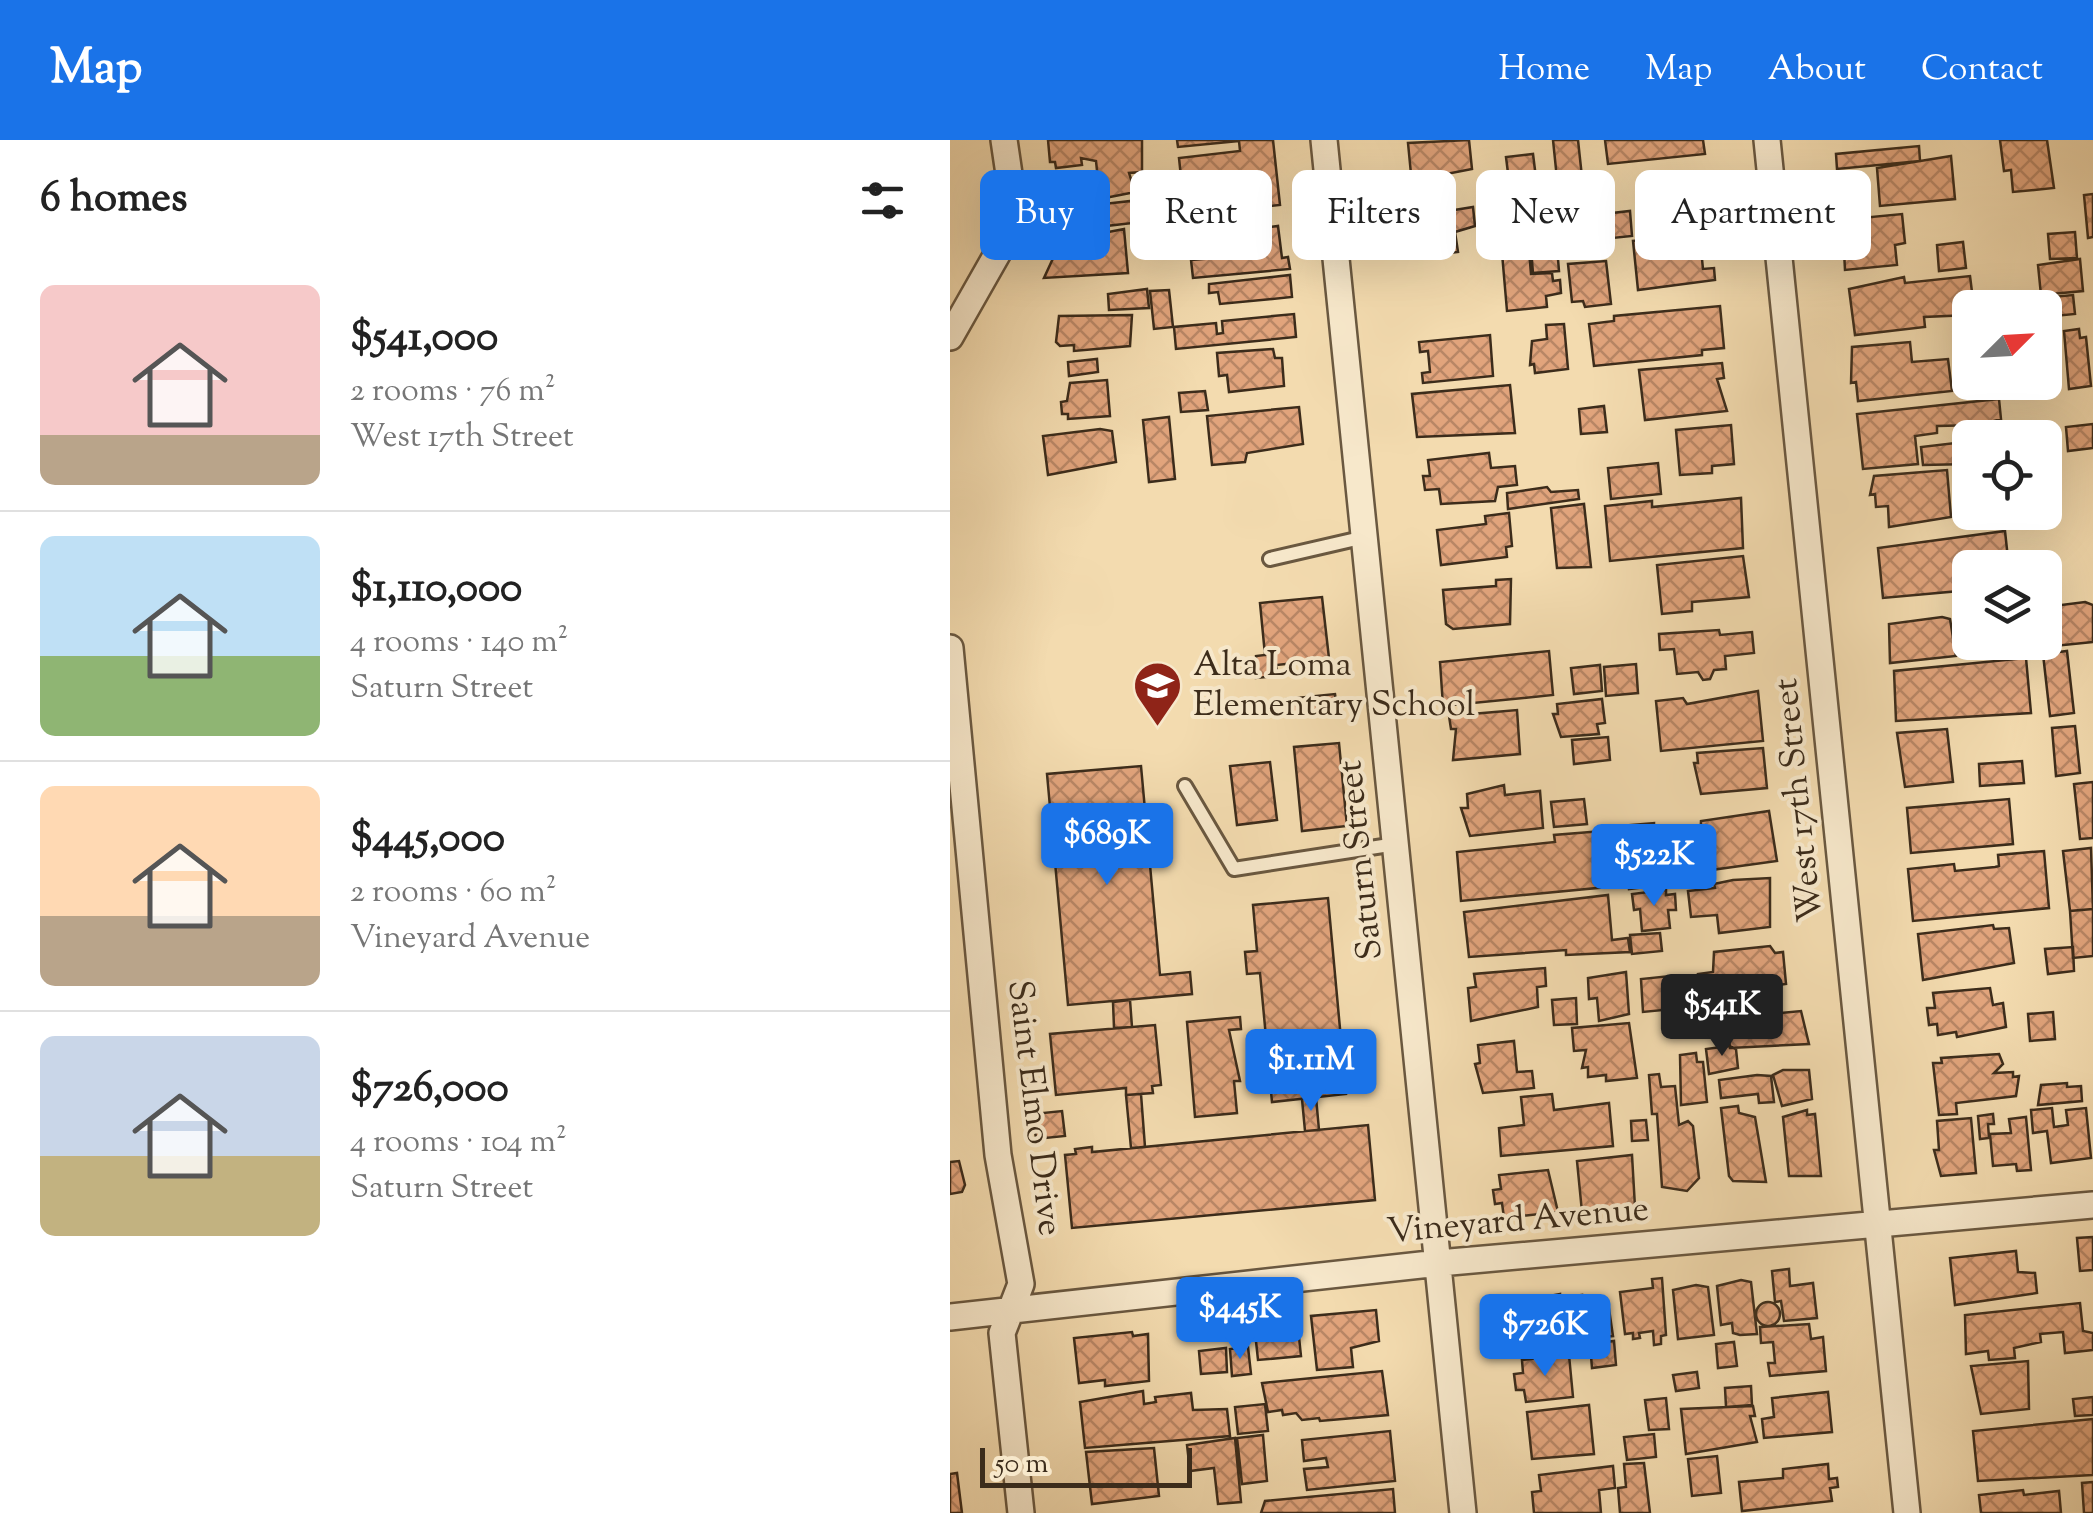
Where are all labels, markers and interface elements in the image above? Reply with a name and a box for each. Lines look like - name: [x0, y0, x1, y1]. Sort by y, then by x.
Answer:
- text: Map: [50, 36, 142, 105]
- text: Home: [1498, 45, 1590, 96]
- text: Map: [1645, 45, 1713, 96]
- text: About: [1768, 45, 1866, 96]
- text: Contact: [1921, 45, 2043, 96]
- text: 6 homes: [40, 170, 187, 230]
- chip: Buy: [980, 170, 1110, 260]
- chip: Rent: [1130, 170, 1272, 260]
- chip: Filters: [1292, 170, 1456, 260]
- chip: New: [1476, 170, 1615, 260]
- chip: Apartment: [1635, 170, 1871, 260]
- icon: filters: [855, 173, 910, 228]
- north arrow: [1952, 290, 2062, 400]
- map controls: [1952, 290, 2062, 660]
- text: $541,000: [350, 309, 498, 369]
- icon: home: [120, 325, 240, 445]
- text: 2 rooms · 76 m²: [350, 369, 556, 415]
- text: West 17th Street: [350, 415, 574, 461]
- button: locate: [1952, 420, 2062, 530]
- button: layers: [1952, 550, 2062, 660]
- text: $1,110,000: [350, 560, 522, 620]
- icon: home: [120, 576, 240, 696]
- text: 4 rooms · 140 m²: [350, 620, 568, 666]
- place label: Alta Loma Elementary School: [1193, 641, 1476, 732]
- school or university icon: Alta Loma Elementary School: [1132, 660, 1184, 728]
- text: Saturn Street: [350, 666, 533, 712]
- street label: West 17th Street: [1762, 676, 1838, 924]
- street label: Saturn Street: [1326, 758, 1398, 962]
- pin: $689K: [1037, 803, 1177, 888]
- text: $445,000: [350, 810, 505, 870]
- text: $689K: [1063, 812, 1151, 858]
- pin: $522K: [1584, 824, 1724, 909]
- icon: home: [120, 826, 240, 946]
- text: $522K: [1613, 833, 1695, 879]
- text: 2 rooms · 60 m²: [350, 870, 556, 916]
- text: Vineyard Avenue: [350, 916, 590, 962]
- pin: $541K: [1652, 974, 1792, 1059]
- street label: Saint Elmo Drive: [992, 977, 1074, 1239]
- text: $541K: [1683, 983, 1761, 1029]
- pin: $1.11M: [1230, 1029, 1392, 1114]
- text: $1.11M: [1267, 1038, 1355, 1084]
- text: $726,000: [350, 1060, 509, 1120]
- icon: home: [120, 1076, 240, 1196]
- text: 4 rooms · 104 m²: [350, 1120, 567, 1166]
- text: Saturn Street: [350, 1166, 533, 1212]
- street label: Vineyard Avenue: [1385, 1185, 1651, 1259]
- pin: $445K: [1170, 1277, 1310, 1362]
- text: $445K: [1198, 1286, 1282, 1332]
- pin: $726K: [1475, 1294, 1615, 1379]
- text: $726K: [1502, 1303, 1588, 1349]
- scale bar: [980, 1443, 1192, 1488]
- text: 50 m: [995, 1445, 1049, 1485]

